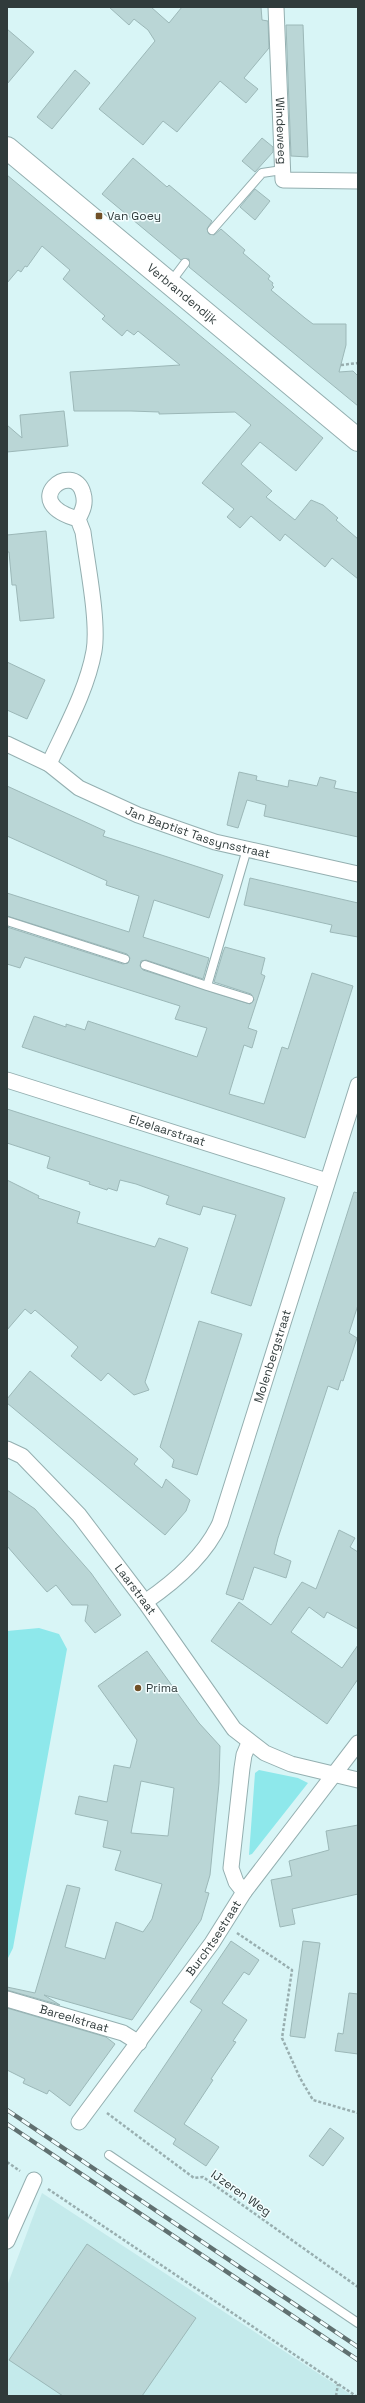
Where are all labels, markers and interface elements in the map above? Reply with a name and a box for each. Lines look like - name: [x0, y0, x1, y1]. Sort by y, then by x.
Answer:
- street label: Windeweeg: [272, 97, 290, 165]
- place label: Van Goey: [107, 208, 161, 224]
- marker: Van Goey: [94, 211, 104, 221]
- street label: Verbrandendijk: [144, 260, 221, 328]
- street label: Jan Baptist Tassynsstraat: [123, 802, 272, 862]
- street label: Elzelaarstraat: [127, 1111, 207, 1150]
- street label: Molenbergstraat: [250, 1308, 295, 1405]
- street label: Laarstraat: [111, 1561, 160, 1618]
- place label: Prima: [146, 1680, 178, 1696]
- marker: Prima: [133, 1683, 143, 1693]
- street label: Burchtsestraat: [182, 1897, 245, 1979]
- street label: Bareelstraat: [38, 2001, 111, 2036]
- street label: IJzeren Weg: [208, 2166, 274, 2220]

